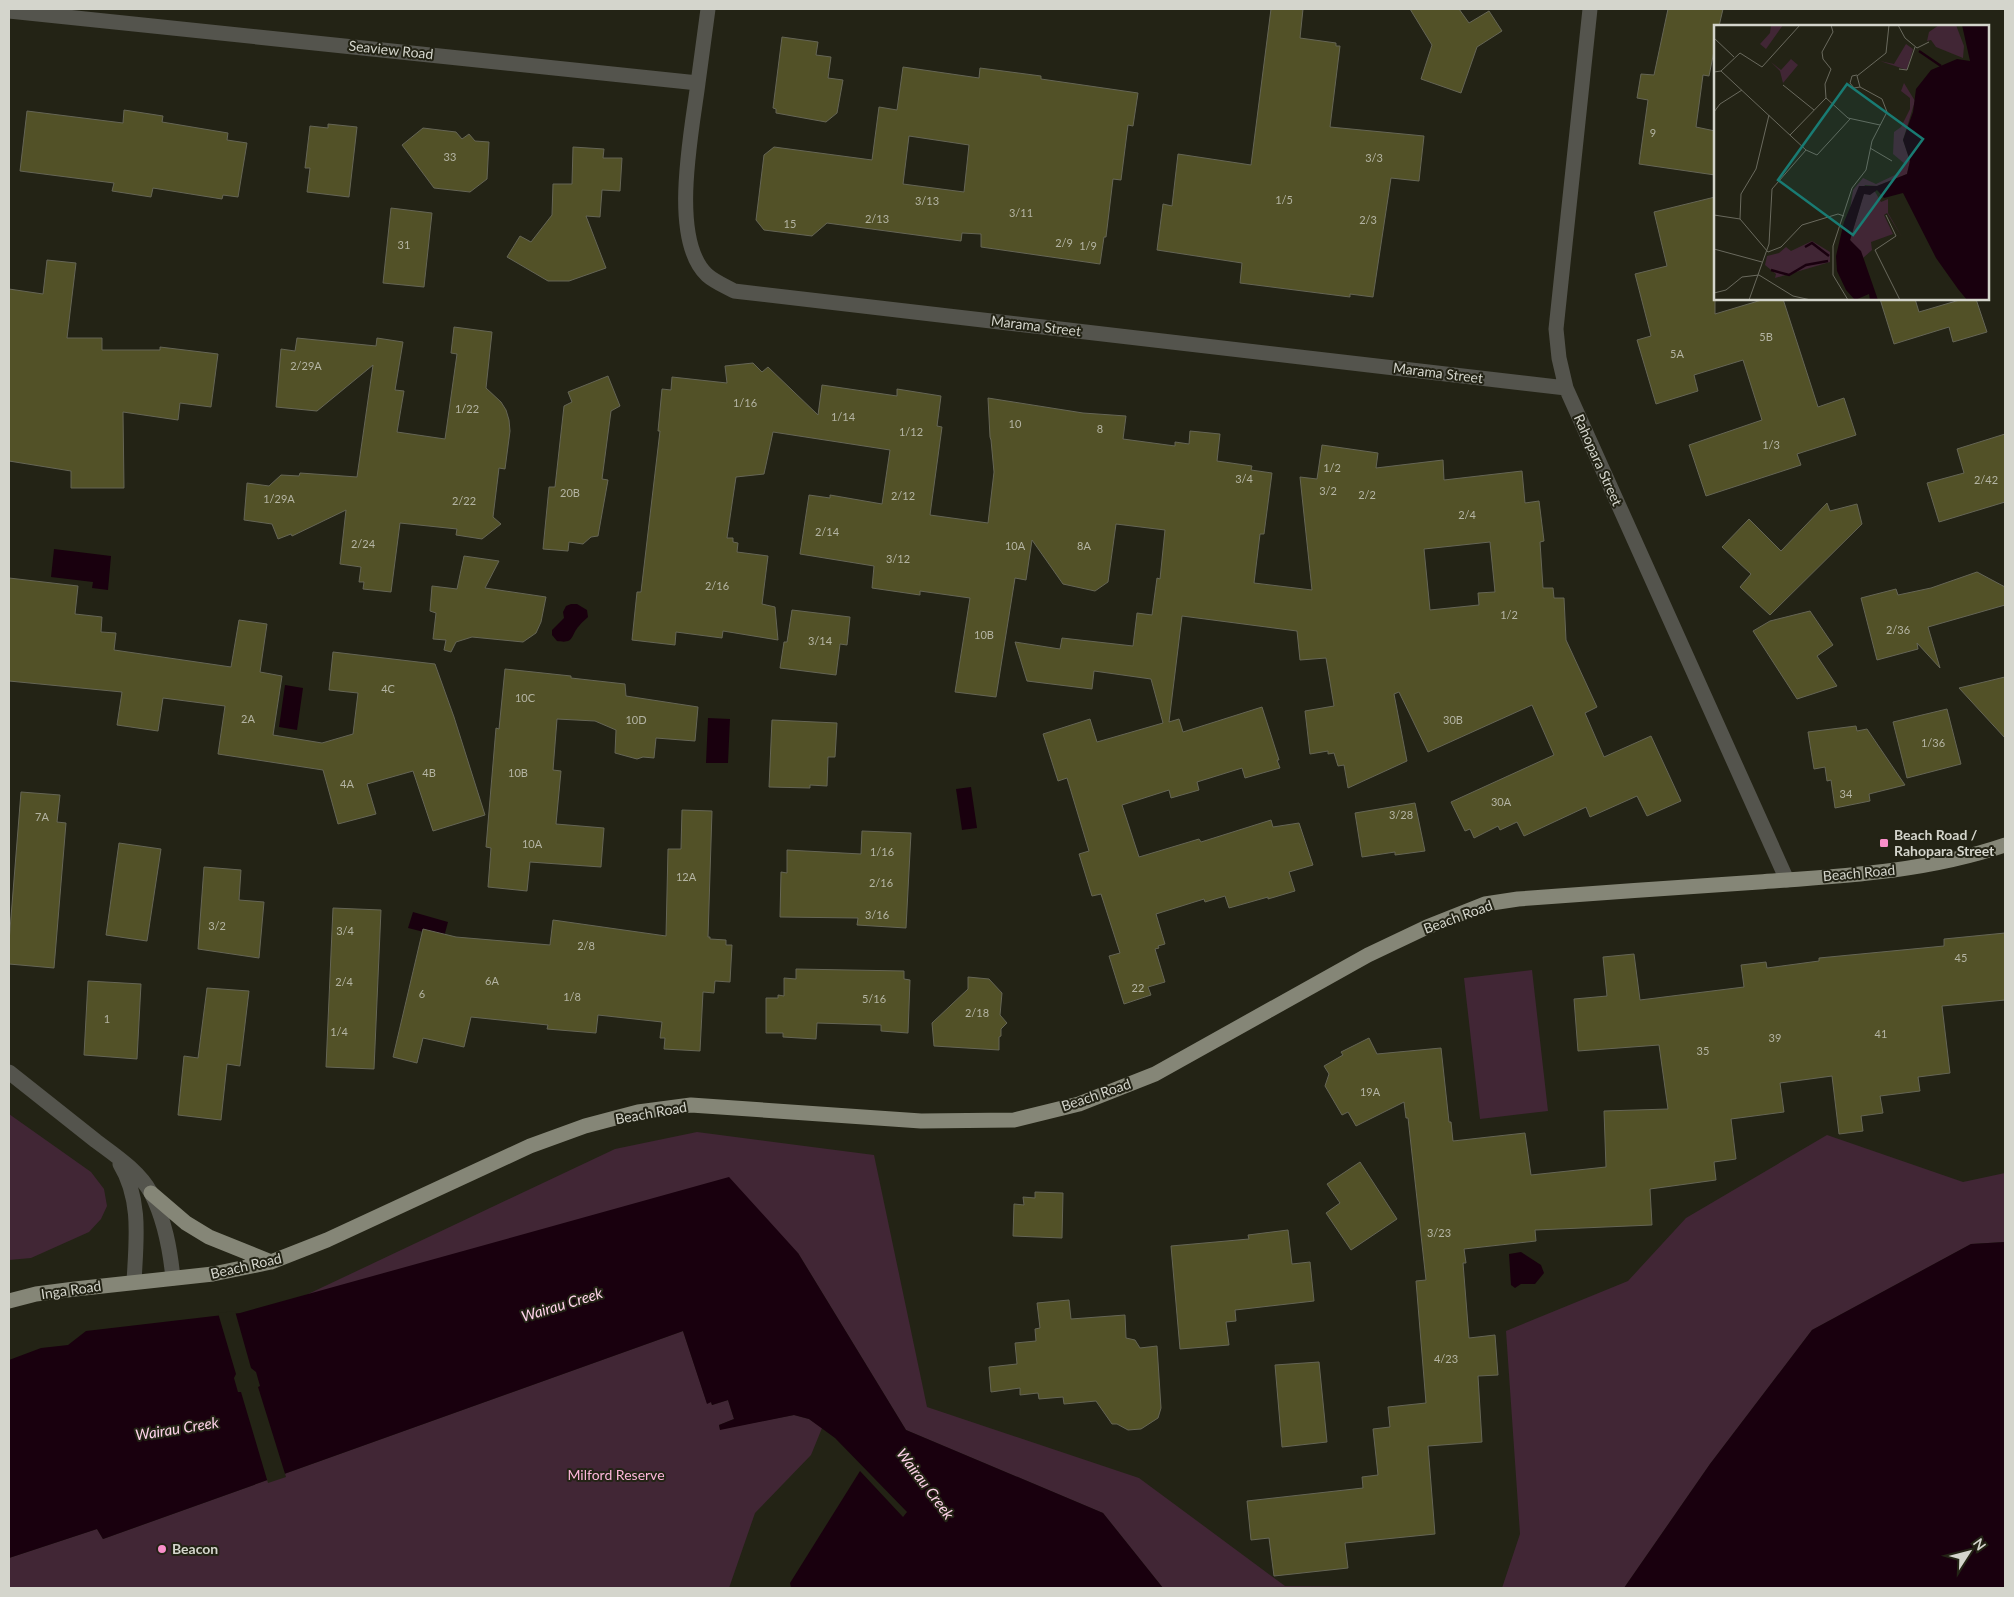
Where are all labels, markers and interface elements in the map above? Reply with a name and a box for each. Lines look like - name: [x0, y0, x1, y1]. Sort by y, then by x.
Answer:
- inset map: [1714, 25, 1989, 300]
- street label: Seaview Road: [348, 37, 434, 62]
- house number: 9: [1650, 126, 1656, 139]
- house number: 33: [444, 150, 456, 163]
- house number: 3/3: [1365, 151, 1383, 164]
- house number: 1/5: [1275, 193, 1293, 206]
- house number: 3/13: [915, 194, 939, 207]
- house number: 3/11: [1009, 206, 1033, 219]
- house number: 2/13: [865, 212, 889, 225]
- house number: 2/3: [1359, 213, 1377, 226]
- house number: 15: [784, 217, 796, 230]
- house number: 2/9: [1055, 236, 1073, 249]
- house number: 31: [398, 238, 410, 251]
- house number: 1/9: [1079, 239, 1097, 252]
- street label: Marama Street: [990, 312, 1082, 339]
- house number: 5B: [1759, 330, 1773, 343]
- house number: 5A: [1670, 347, 1684, 360]
- house number: 2/29A: [290, 359, 322, 372]
- street label: Marama Street: [1392, 359, 1484, 386]
- house number: 1/16: [733, 396, 757, 409]
- house number: 1/22: [455, 402, 479, 415]
- house number: 1/14: [831, 410, 856, 423]
- street label: Rahopara Street: [1571, 411, 1626, 508]
- house number: 10: [1009, 417, 1022, 430]
- house number: 8: [1097, 422, 1103, 435]
- house number: 1/12: [899, 425, 923, 438]
- house number: 1/3: [1762, 438, 1780, 451]
- house number: 1/2: [1323, 461, 1341, 474]
- house number: 3/4: [1235, 472, 1253, 485]
- house number: 2/42: [1974, 473, 1998, 486]
- house number: 3/2: [1319, 484, 1337, 497]
- house number: 20B: [560, 486, 580, 499]
- house number: 2/2: [1358, 488, 1376, 501]
- house number: 2/12: [891, 489, 915, 502]
- house number: 1/29A: [263, 492, 295, 505]
- house number: 2/22: [452, 494, 476, 507]
- house number: 2/4: [1458, 508, 1476, 521]
- house number: 2/14: [815, 525, 840, 538]
- house number: 2/24: [351, 537, 376, 550]
- house number: 10A: [1005, 539, 1026, 552]
- house number: 8A: [1077, 539, 1091, 552]
- house number: 3/12: [886, 552, 910, 565]
- house number: 2/16: [705, 579, 729, 592]
- house number: 1/2: [1500, 608, 1518, 621]
- house number: 2/36: [1886, 623, 1910, 636]
- house number: 10B: [974, 628, 994, 641]
- house number: 3/14: [808, 634, 833, 647]
- house number: 4C: [381, 682, 396, 695]
- house number: 10C: [515, 691, 536, 704]
- house number: 2A: [241, 712, 255, 725]
- house number: 10D: [625, 713, 647, 726]
- house number: 30B: [1443, 713, 1463, 726]
- house number: 1/36: [1921, 736, 1945, 749]
- house number: 4B: [422, 766, 436, 779]
- house number: 10B: [508, 766, 528, 779]
- house number: 4A: [340, 777, 354, 790]
- house number: 34: [1840, 787, 1853, 800]
- house number: 30A: [1491, 795, 1512, 808]
- house number: 3/28: [1389, 808, 1413, 821]
- house number: 7A: [35, 810, 49, 823]
- place label: Beach Road / Rahopara Street: [1894, 826, 1995, 859]
- house number: 10A: [522, 837, 543, 850]
- marker: Beach Road / Rahopara Street: [1878, 837, 1890, 849]
- house number: 1/16: [870, 845, 894, 858]
- street label: Beach Road: [1822, 861, 1896, 884]
- house number: 12A: [676, 870, 697, 883]
- house number: 2/16: [869, 876, 893, 889]
- street label: Beach Road: [1421, 896, 1495, 937]
- house number: 3/16: [865, 908, 889, 921]
- house number: 3/2: [208, 919, 226, 932]
- house number: 3/4: [336, 924, 354, 937]
- house number: 2/8: [577, 939, 595, 952]
- house number: 45: [1955, 951, 1967, 964]
- house number: 6A: [485, 974, 499, 987]
- house number: 2/4: [335, 975, 353, 988]
- house number: 22: [1132, 981, 1144, 994]
- house number: 6: [419, 987, 425, 1000]
- house number: 1/8: [563, 990, 581, 1003]
- house number: 5/16: [862, 992, 886, 1005]
- house number: 2/18: [965, 1006, 989, 1019]
- house number: 1: [104, 1012, 110, 1025]
- house number: 1/4: [330, 1025, 348, 1038]
- house number: 41: [1875, 1027, 1887, 1040]
- house number: 39: [1769, 1031, 1781, 1044]
- house number: 35: [1697, 1044, 1709, 1057]
- street label: Beach Road: [1059, 1075, 1133, 1114]
- house number: 19A: [1360, 1085, 1381, 1098]
- street label: Beach Road: [614, 1098, 688, 1127]
- house number: 3/23: [1427, 1226, 1451, 1239]
- street label: Beach Road: [209, 1249, 283, 1282]
- street label: Inga Road: [40, 1277, 102, 1302]
- water label: Wairau Creek: [519, 1283, 605, 1325]
- house number: 4/23: [1434, 1352, 1458, 1365]
- water label: Wairau Creek: [134, 1412, 221, 1443]
- water label: Wairau Creek: [893, 1444, 959, 1523]
- park label: Milford Reserve: [567, 1466, 665, 1483]
- north arrow: [1944, 1527, 1994, 1577]
- text: N: [1970, 1535, 1990, 1553]
- place label: Beacon: [172, 1540, 218, 1557]
- marker: Beacon: [156, 1543, 168, 1555]

